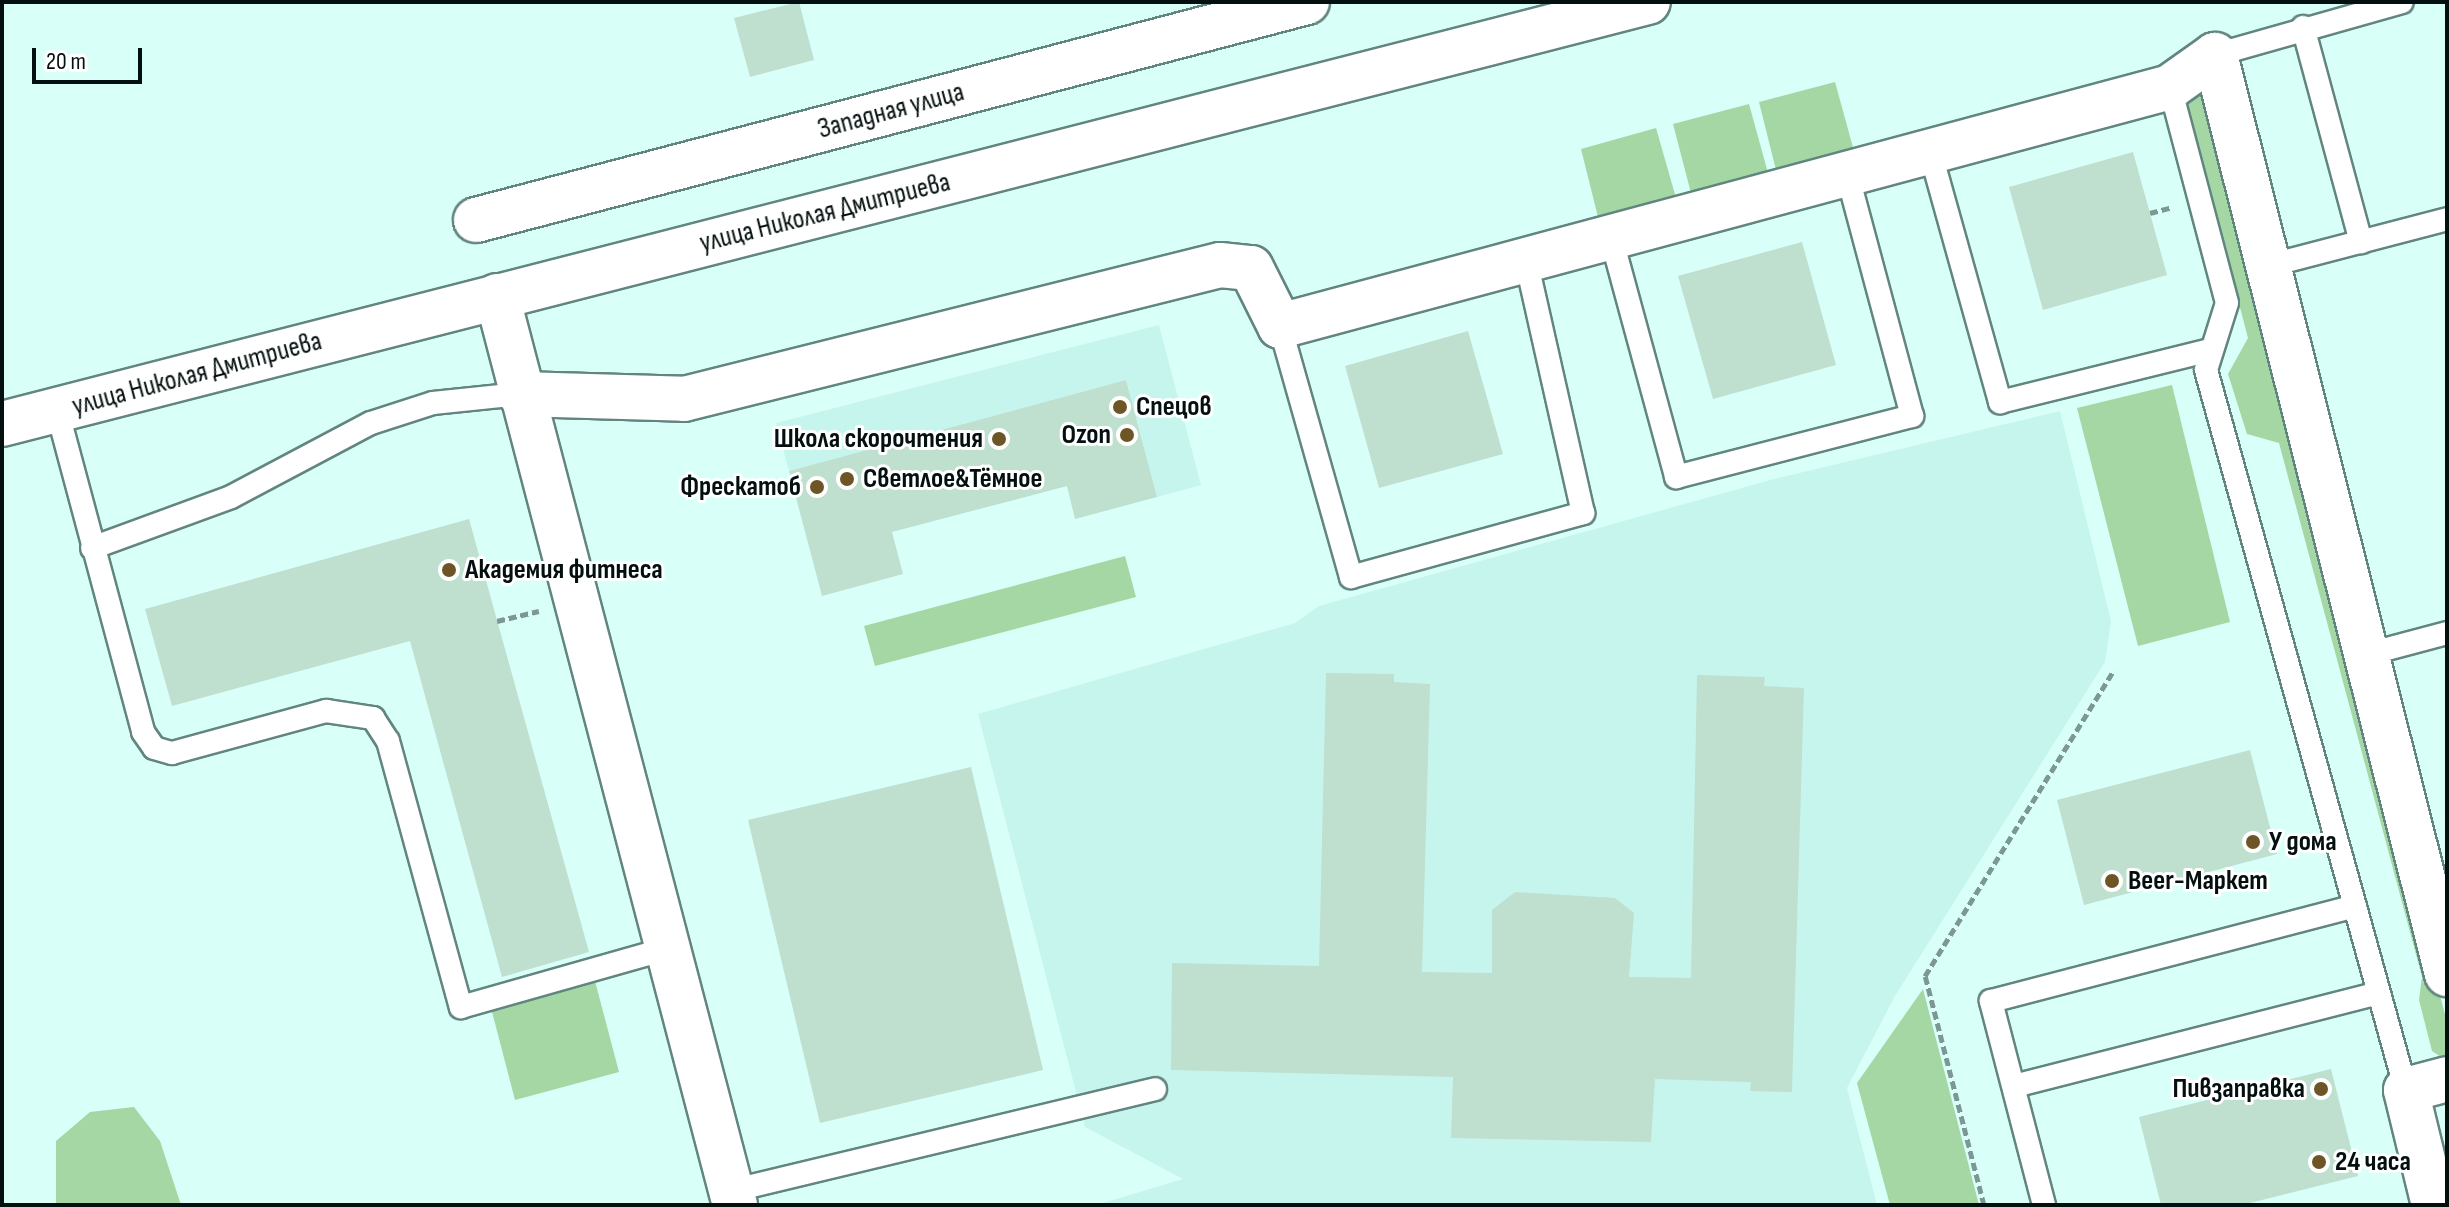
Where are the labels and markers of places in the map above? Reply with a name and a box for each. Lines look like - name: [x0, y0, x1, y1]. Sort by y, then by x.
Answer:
- place label: Спецов: [1136, 390, 1212, 424]
- marker: Спецов: [1111, 398, 1129, 416]
- place label: Ozon: [1061, 418, 1111, 452]
- place label: Школа скорочтения: [774, 422, 983, 456]
- marker: Ozon: [1118, 426, 1136, 444]
- marker: Школа скорочтения: [990, 430, 1008, 448]
- place label: Светлое&Тёмное: [863, 462, 1042, 496]
- place label: Фрескатоб: [680, 470, 801, 504]
- marker: Светлое&Тёмное: [838, 470, 856, 488]
- marker: Фрескатоб: [808, 478, 826, 496]
- place label: Академия фитнеса: [465, 553, 663, 587]
- marker: Академия фитнеса: [440, 561, 458, 579]
- place label: У дома: [2269, 825, 2337, 859]
- marker: У дома: [2244, 833, 2262, 851]
- place label: Beer-Маркет: [2128, 864, 2268, 898]
- marker: Beer-Маркет: [2103, 872, 2121, 890]
- place label: Пивзаправка: [2172, 1072, 2305, 1106]
- marker: Пивзаправка: [2312, 1080, 2330, 1098]
- place label: 24 часа: [2335, 1145, 2411, 1179]
- marker: 24 часа: [2310, 1153, 2328, 1171]

